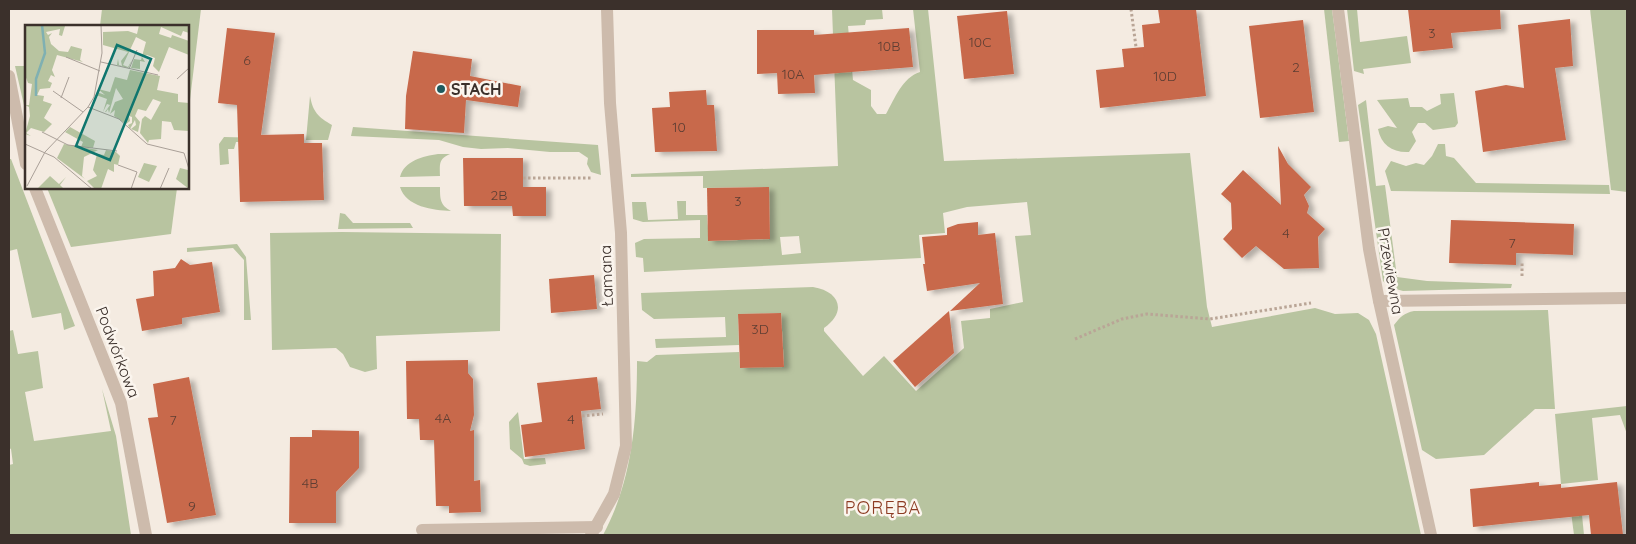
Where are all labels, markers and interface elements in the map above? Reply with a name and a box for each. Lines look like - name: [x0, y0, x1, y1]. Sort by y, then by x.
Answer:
- house number: 3: [1428, 24, 1436, 42]
- inset map: [25, 25, 189, 189]
- house number: 10C: [969, 33, 991, 51]
- house number: 10B: [878, 37, 900, 55]
- house number: 6: [243, 51, 251, 69]
- house number: 2: [1292, 58, 1300, 76]
- house number: 10A: [782, 65, 804, 83]
- house number: 10D: [1153, 67, 1177, 85]
- place label: STACH: [451, 79, 501, 99]
- marker: STACH: [435, 83, 447, 95]
- house number: 10: [672, 118, 686, 136]
- house number: 2B: [491, 186, 507, 204]
- house number: 3: [734, 192, 742, 210]
- house number: 4: [1282, 224, 1290, 242]
- street label: Przewiewna: [1374, 226, 1408, 316]
- house number: 7: [1508, 234, 1516, 252]
- street label: Łamana: [595, 245, 617, 307]
- street label: Podwórkowa: [91, 303, 145, 401]
- house number: 3D: [751, 320, 769, 338]
- house number: 4A: [435, 409, 451, 427]
- house number: 4: [567, 410, 575, 428]
- house number: 7: [169, 411, 177, 429]
- house number: 4B: [302, 474, 318, 492]
- district label: PORĘBA: [845, 496, 921, 519]
- house number: 9: [188, 497, 196, 515]

